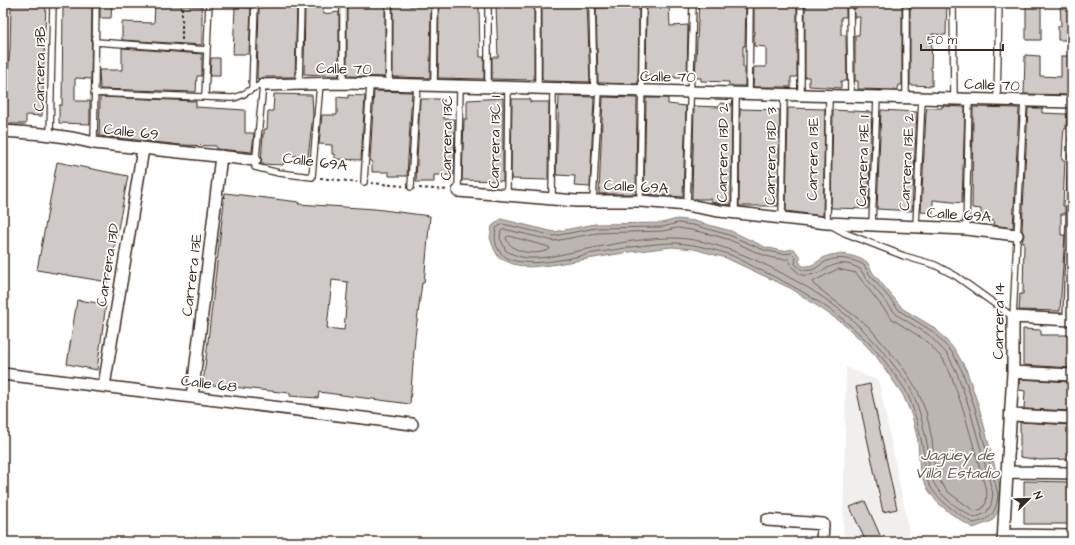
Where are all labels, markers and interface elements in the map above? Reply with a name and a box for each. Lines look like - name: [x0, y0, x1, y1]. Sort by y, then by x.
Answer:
- street label: Carrera 13B: [29, 26, 51, 112]
- scale bar: [921, 26, 1003, 52]
- text: 50 m: [927, 32, 958, 49]
- street label: Calle 70: [316, 58, 373, 80]
- street label: Calle 70: [640, 66, 697, 88]
- street label: Calle 70: [964, 74, 1021, 96]
- street label: Carrera 13C: [436, 95, 458, 181]
- street label: Carrera 13C 1: [484, 95, 506, 189]
- street label: Carrera 13D 2: [712, 103, 734, 203]
- street label: Carrera 13D 3: [760, 107, 782, 205]
- street label: Carrera 13E 2: [894, 112, 920, 211]
- street label: Carrera 13E 1: [851, 115, 875, 207]
- street label: Carrera 13E: [802, 117, 824, 201]
- street label: Calle 69: [103, 119, 159, 145]
- street label: Calle 69A: [282, 148, 349, 176]
- street label: Calle 69A: [603, 175, 669, 199]
- street label: Calle 69A: [926, 202, 992, 228]
- street label: Carrera 13D: [91, 222, 125, 308]
- street label: Carrera 13E: [177, 232, 208, 318]
- street label: Carrera 14: [988, 282, 1010, 360]
- street label: Calle 68: [180, 370, 238, 398]
- water label: Jagüey de Villa Estadio: [915, 444, 1000, 484]
- north arrow: [1009, 479, 1049, 519]
- text: N: [1029, 489, 1046, 501]

